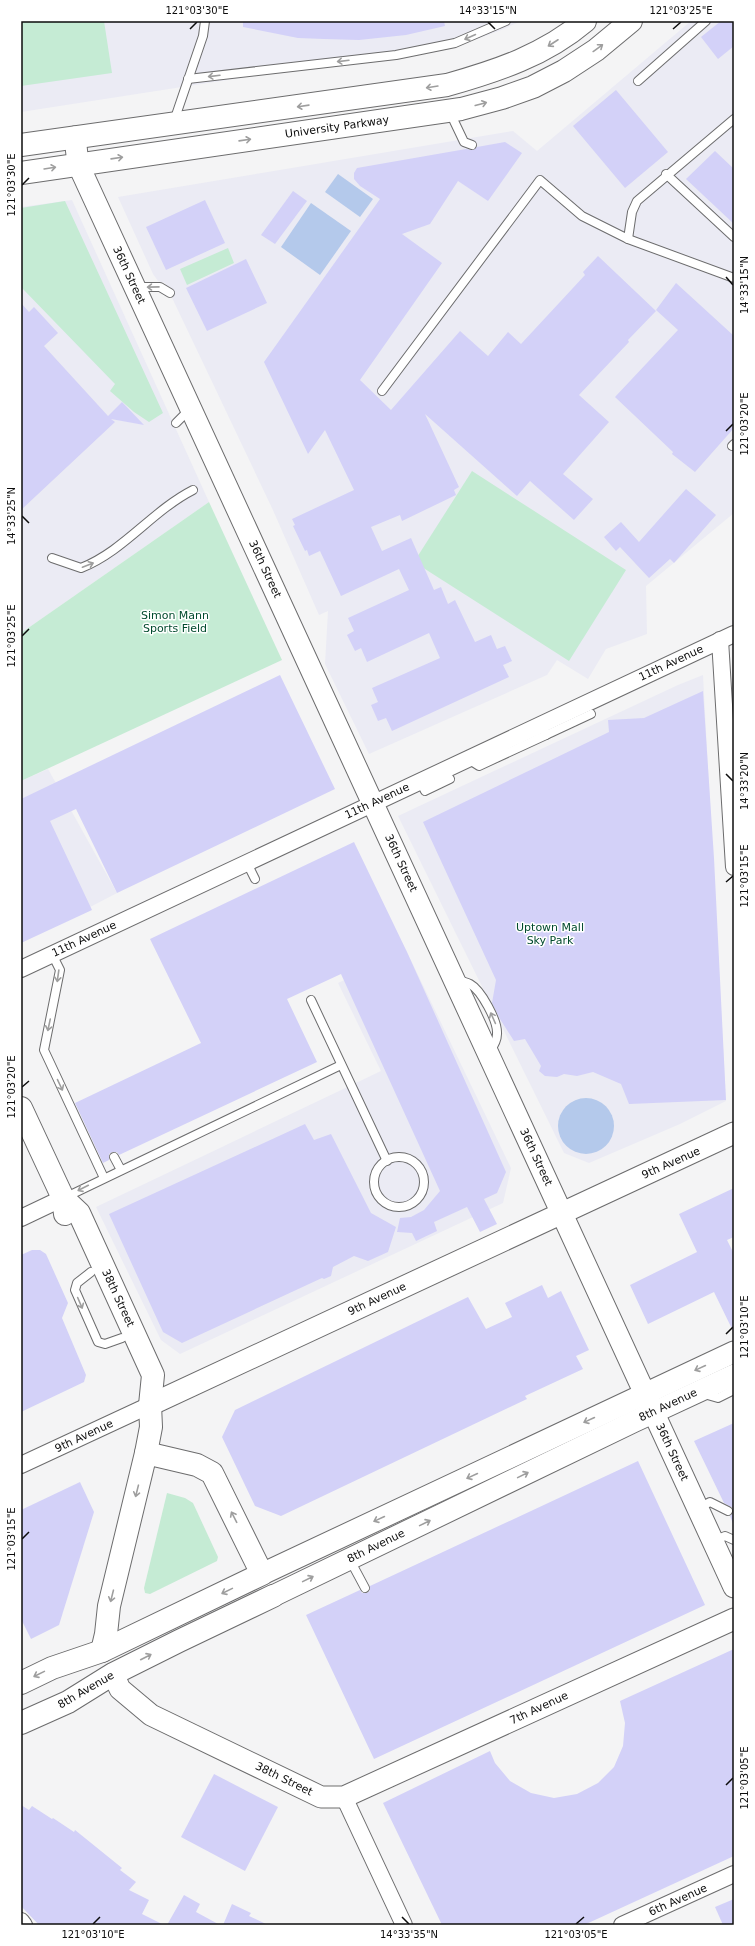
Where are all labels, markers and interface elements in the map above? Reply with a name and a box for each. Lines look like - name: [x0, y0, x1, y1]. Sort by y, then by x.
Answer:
- text: 121°03'30"E: [165, 5, 229, 16]
- text: 14°33'15"N: [459, 5, 517, 16]
- text: 121°03'25"E: [649, 5, 713, 16]
- one-way arrow: [465, 33, 477, 41]
- one-way arrow: [547, 40, 559, 48]
- one-way arrow: [592, 44, 603, 53]
- one-way arrow: [337, 57, 350, 65]
- one-way arrow: [208, 72, 221, 80]
- one-way arrow: [426, 83, 439, 91]
- one-way arrow: [474, 100, 487, 107]
- one-way arrow: [297, 102, 310, 110]
- street label: University Parkway: [284, 113, 390, 141]
- one-way arrow: [238, 136, 251, 144]
- text: 121°03'30"E: [6, 153, 17, 217]
- one-way arrow: [110, 154, 123, 162]
- one-way arrow: [43, 164, 56, 172]
- street label: 36th Street: [110, 244, 148, 307]
- text: 14°33'15"N: [739, 256, 750, 314]
- one-way arrow: [147, 283, 160, 291]
- text: 121°03'20"E: [739, 392, 750, 456]
- text: 14°33'25"N: [6, 487, 17, 545]
- street label: 36th Street: [246, 538, 284, 601]
- one-way arrow: [82, 561, 94, 569]
- text: 121°03'25"E: [6, 604, 17, 668]
- park label: Simon Mann Sports Field: [141, 609, 209, 635]
- street label: 11th Avenue: [637, 642, 706, 684]
- text: 14°33'20"N: [739, 752, 750, 810]
- street label: 11th Avenue: [343, 780, 412, 822]
- street label: 36th Street: [382, 832, 420, 895]
- text: 121°03'15"E: [739, 844, 750, 908]
- street label: 11th Avenue: [50, 918, 119, 960]
- park label: Uptown Mall Sky Park: [516, 921, 584, 947]
- one-way arrow: [54, 970, 62, 983]
- one-way arrow: [489, 1012, 496, 1024]
- one-way arrow: [45, 1018, 53, 1031]
- text: 121°03'20"E: [6, 1055, 17, 1119]
- one-way arrow: [57, 1079, 64, 1091]
- street label: 36th Street: [517, 1126, 555, 1189]
- street label: 9th Avenue: [640, 1144, 702, 1182]
- one-way arrow: [78, 1185, 90, 1192]
- street label: 38th Street: [99, 1267, 137, 1330]
- street label: 9th Avenue: [346, 1280, 408, 1318]
- text: 121°03'10"E: [739, 1295, 750, 1359]
- one-way arrow: [77, 1296, 84, 1308]
- one-way arrow: [694, 1365, 706, 1372]
- street label: 8th Avenue: [637, 1386, 699, 1424]
- street label: 9th Avenue: [53, 1417, 115, 1455]
- one-way arrow: [583, 1417, 595, 1424]
- street label: 36th Street: [653, 1421, 691, 1484]
- one-way arrow: [517, 1471, 529, 1478]
- one-way arrow: [466, 1472, 478, 1480]
- one-way arrow: [133, 1484, 141, 1497]
- text: 121°03'15"E: [6, 1507, 17, 1571]
- one-way arrow: [230, 1511, 237, 1523]
- one-way arrow: [373, 1516, 385, 1523]
- one-way arrow: [419, 1519, 431, 1526]
- street label: 8th Avenue: [345, 1526, 407, 1566]
- one-way arrow: [302, 1575, 314, 1582]
- one-way arrow: [221, 1588, 233, 1595]
- one-way arrow: [108, 1589, 115, 1602]
- one-way arrow: [140, 1653, 152, 1661]
- street label: 8th Avenue: [56, 1669, 117, 1711]
- one-way arrow: [34, 1671, 46, 1678]
- street label: 7th Avenue: [508, 1689, 570, 1727]
- text: 121°03'05"E: [739, 1746, 750, 1810]
- street label: 38th Street: [253, 1760, 315, 1799]
- street label: 6th Avenue: [647, 1881, 709, 1919]
- text: 121°03'10"E: [61, 1929, 125, 1940]
- text: 14°33'35"N: [380, 1929, 438, 1940]
- text: 121°03'05"E: [544, 1929, 608, 1940]

